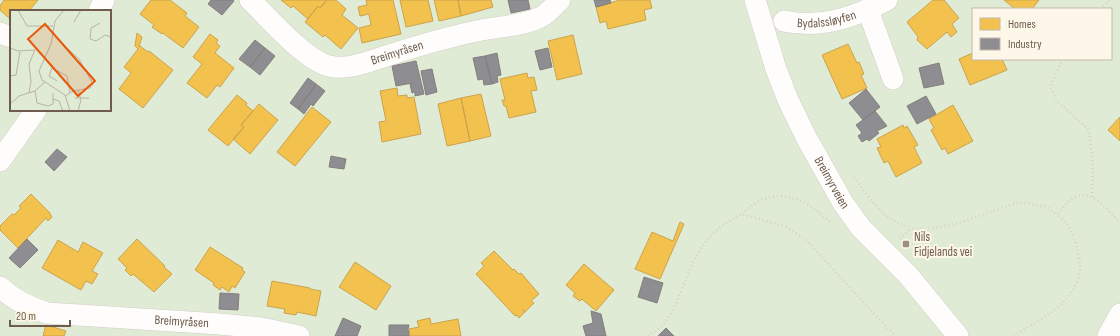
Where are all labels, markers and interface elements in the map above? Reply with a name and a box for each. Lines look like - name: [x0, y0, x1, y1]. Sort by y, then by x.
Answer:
- street label: Bydalssløyfen: [796, 7, 858, 32]
- legend: [972, 8, 1112, 60]
- inset map: [10, 10, 111, 111]
- text: Homes: [1008, 17, 1036, 32]
- street label: Breimyråsen: [369, 37, 425, 69]
- text: Industry: [1008, 37, 1042, 52]
- street label: Breimyrveien: [811, 154, 853, 212]
- place label: Nils Fidjelands vei: [914, 229, 972, 260]
- marker: Nils Fidjelands vei: [901, 239, 911, 249]
- scale bar: [10, 302, 70, 328]
- text: 20 m: [16, 309, 36, 324]
- street label: Breimyråsen: [154, 312, 209, 331]

